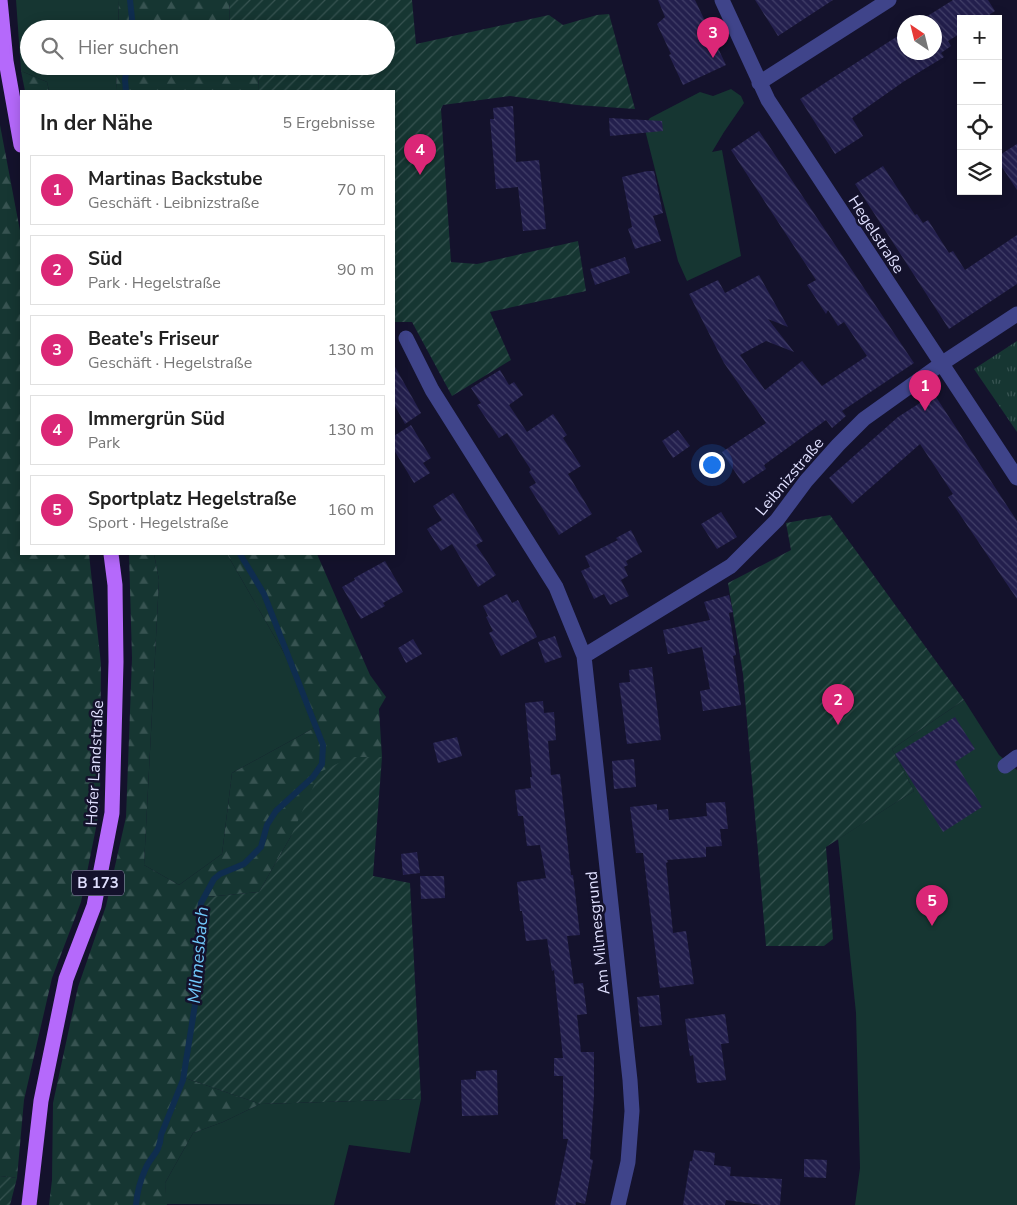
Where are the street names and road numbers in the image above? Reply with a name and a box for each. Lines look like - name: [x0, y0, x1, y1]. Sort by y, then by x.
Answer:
- street label: Hegelstraße: [843, 191, 910, 278]
- street label: Leibnizstraße: [750, 433, 829, 520]
- street label: Hofer Landstraße: [81, 700, 109, 826]
- road number: B 173: [72, 870, 124, 896]
- street label: Am Milmesgrund: [581, 870, 615, 996]

